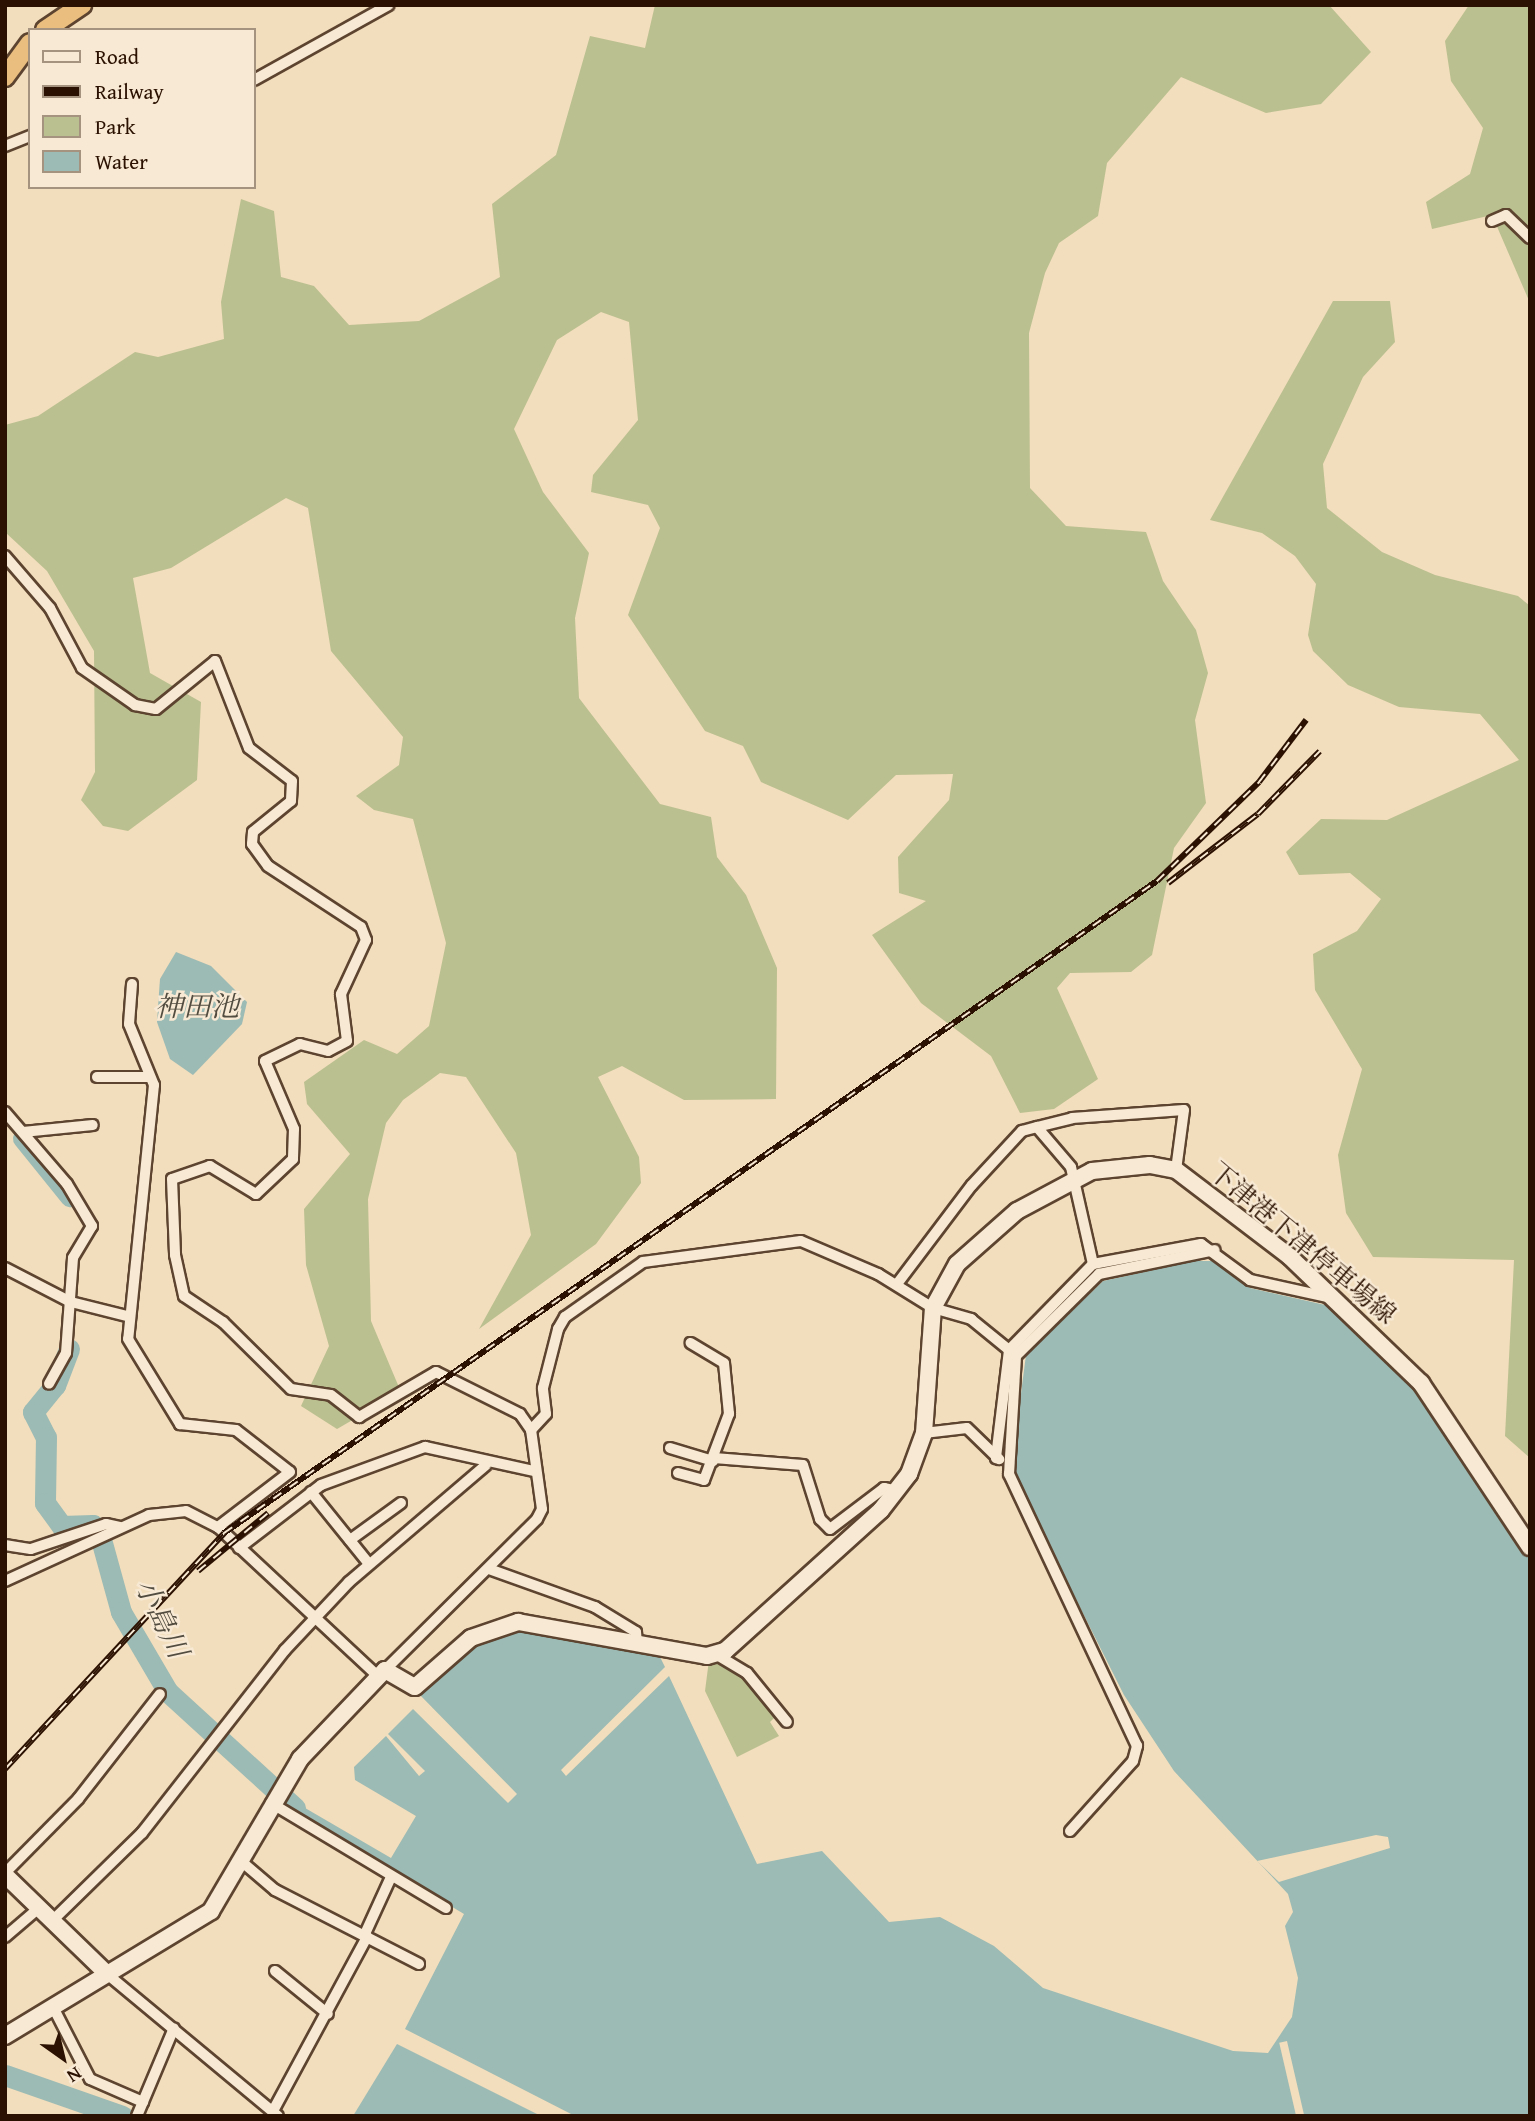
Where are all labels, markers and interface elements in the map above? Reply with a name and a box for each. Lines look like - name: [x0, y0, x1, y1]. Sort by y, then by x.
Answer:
- legend: [28, 28, 256, 189]
- text: Road: [95, 41, 139, 72]
- text: Railway: [95, 76, 164, 107]
- text: Park: [95, 111, 136, 142]
- text: Water: [95, 146, 148, 177]
- water label: 神田池: [155, 989, 239, 1023]
- street label: 下津港下津停車場線: [1203, 1156, 1403, 1330]
- water label: 小島川: [128, 1573, 196, 1663]
- north arrow: [28, 2023, 98, 2093]
- text: N: [62, 2060, 88, 2091]

